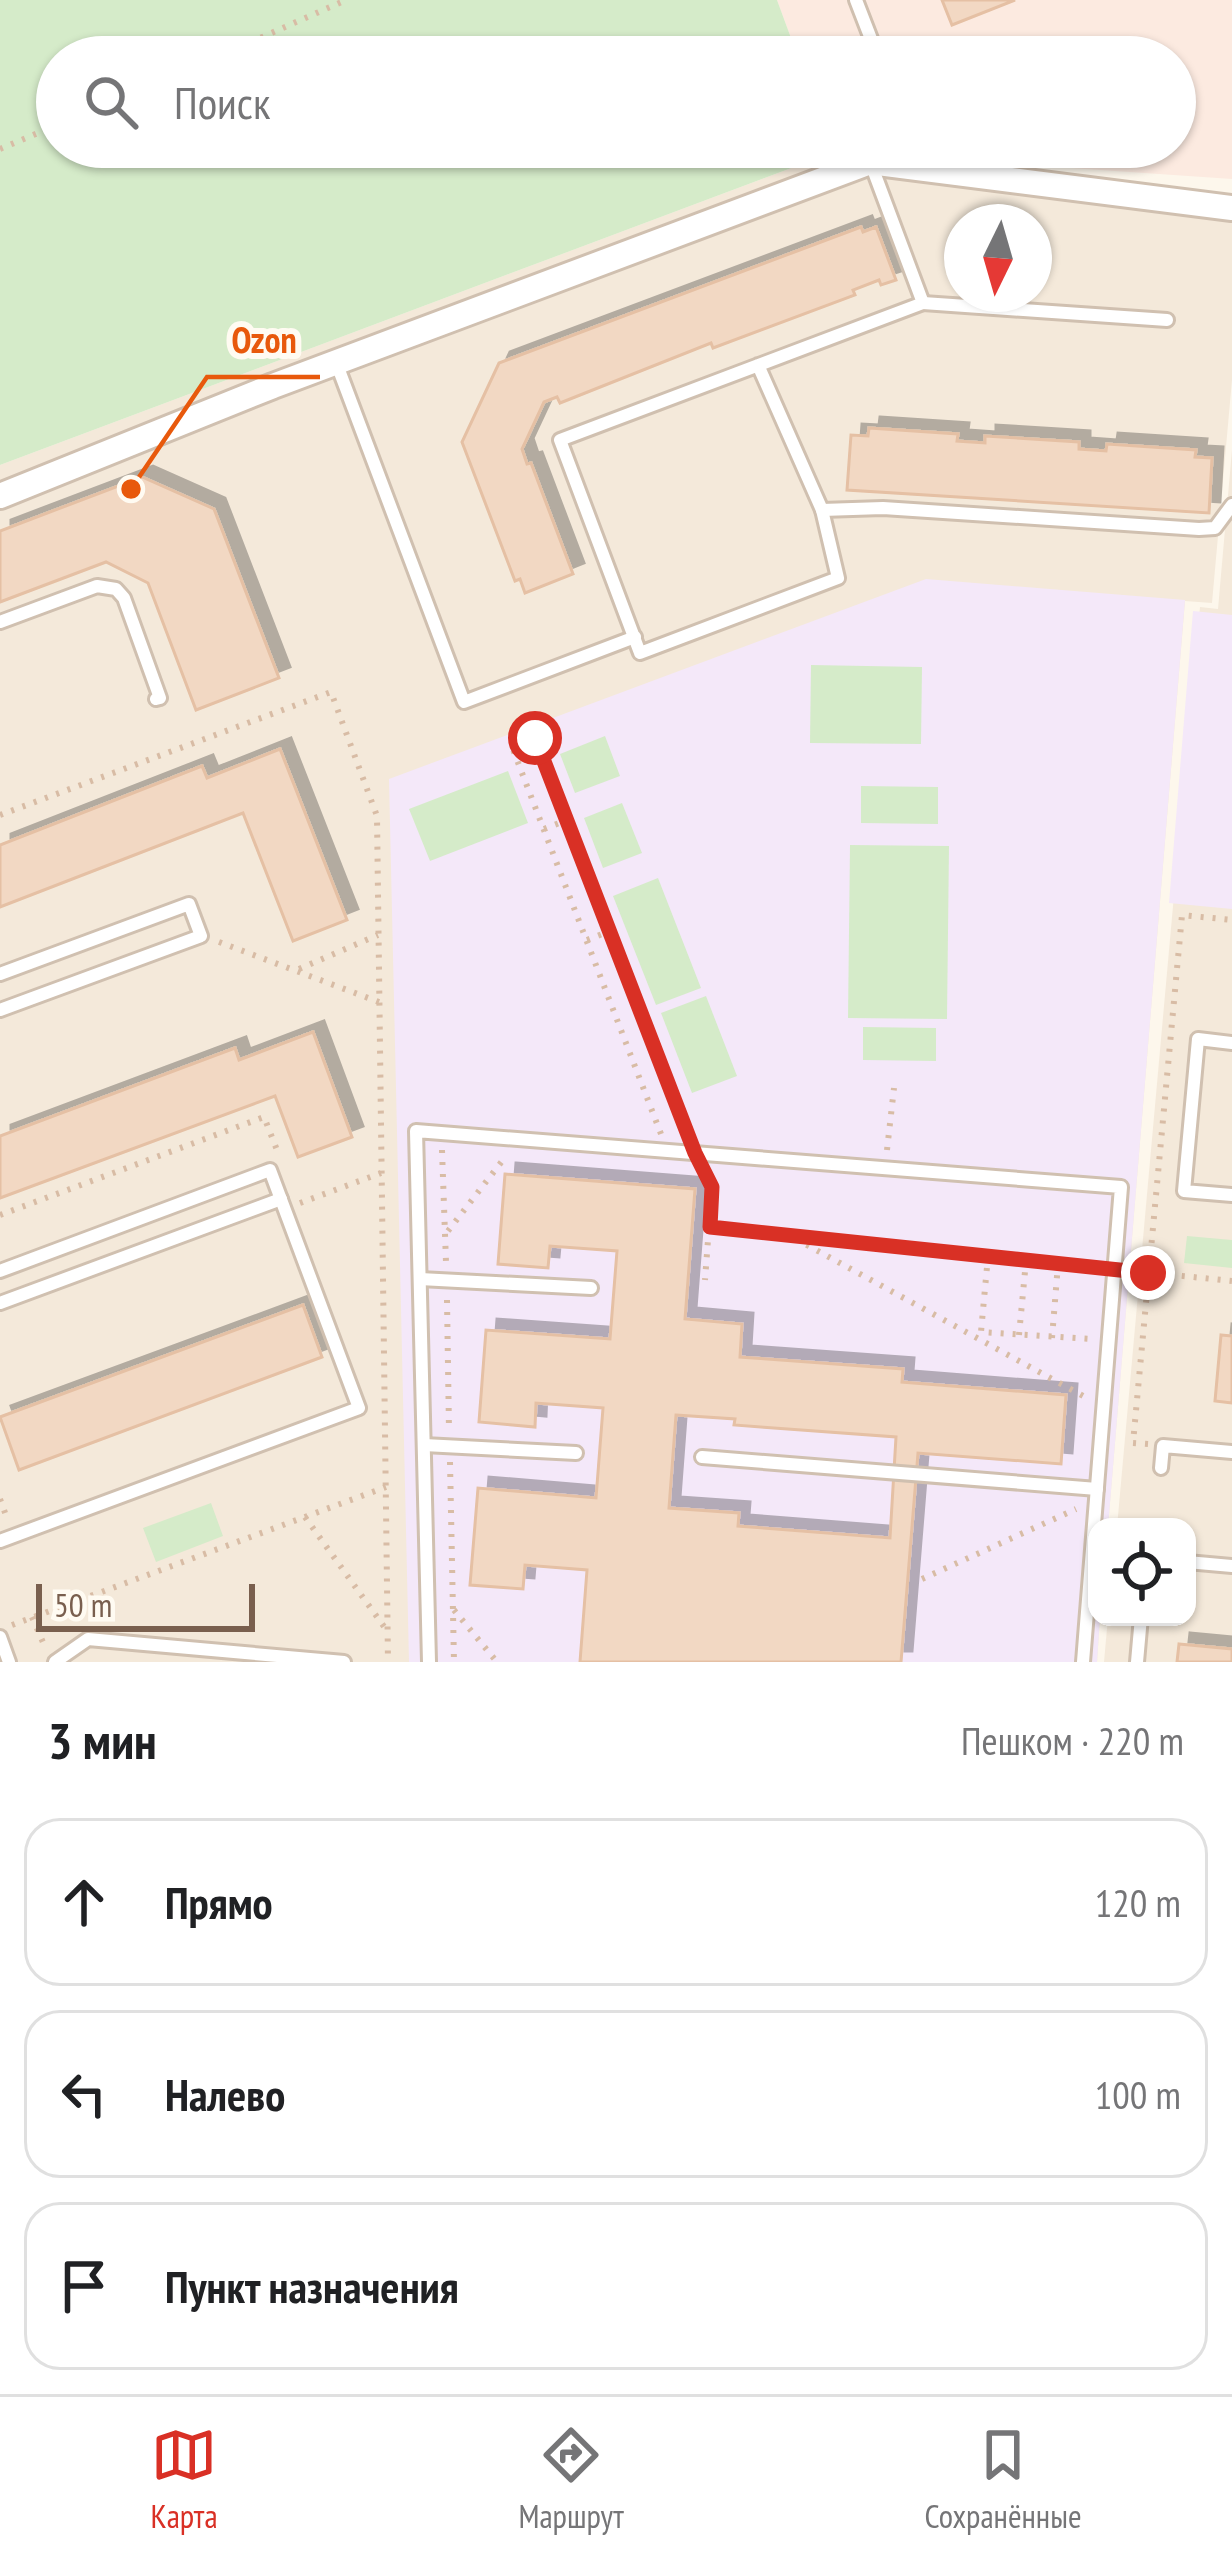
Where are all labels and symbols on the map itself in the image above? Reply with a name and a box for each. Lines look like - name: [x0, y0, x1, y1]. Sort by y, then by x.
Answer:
- north arrow: [944, 204, 1052, 312]
- callout: Ozon: [207, 305, 320, 377]
- text: Ozon: [231, 316, 297, 363]
- route start: [508, 711, 562, 765]
- route end: [1121, 1246, 1175, 1300]
- scale bar: [36, 1578, 255, 1631]

